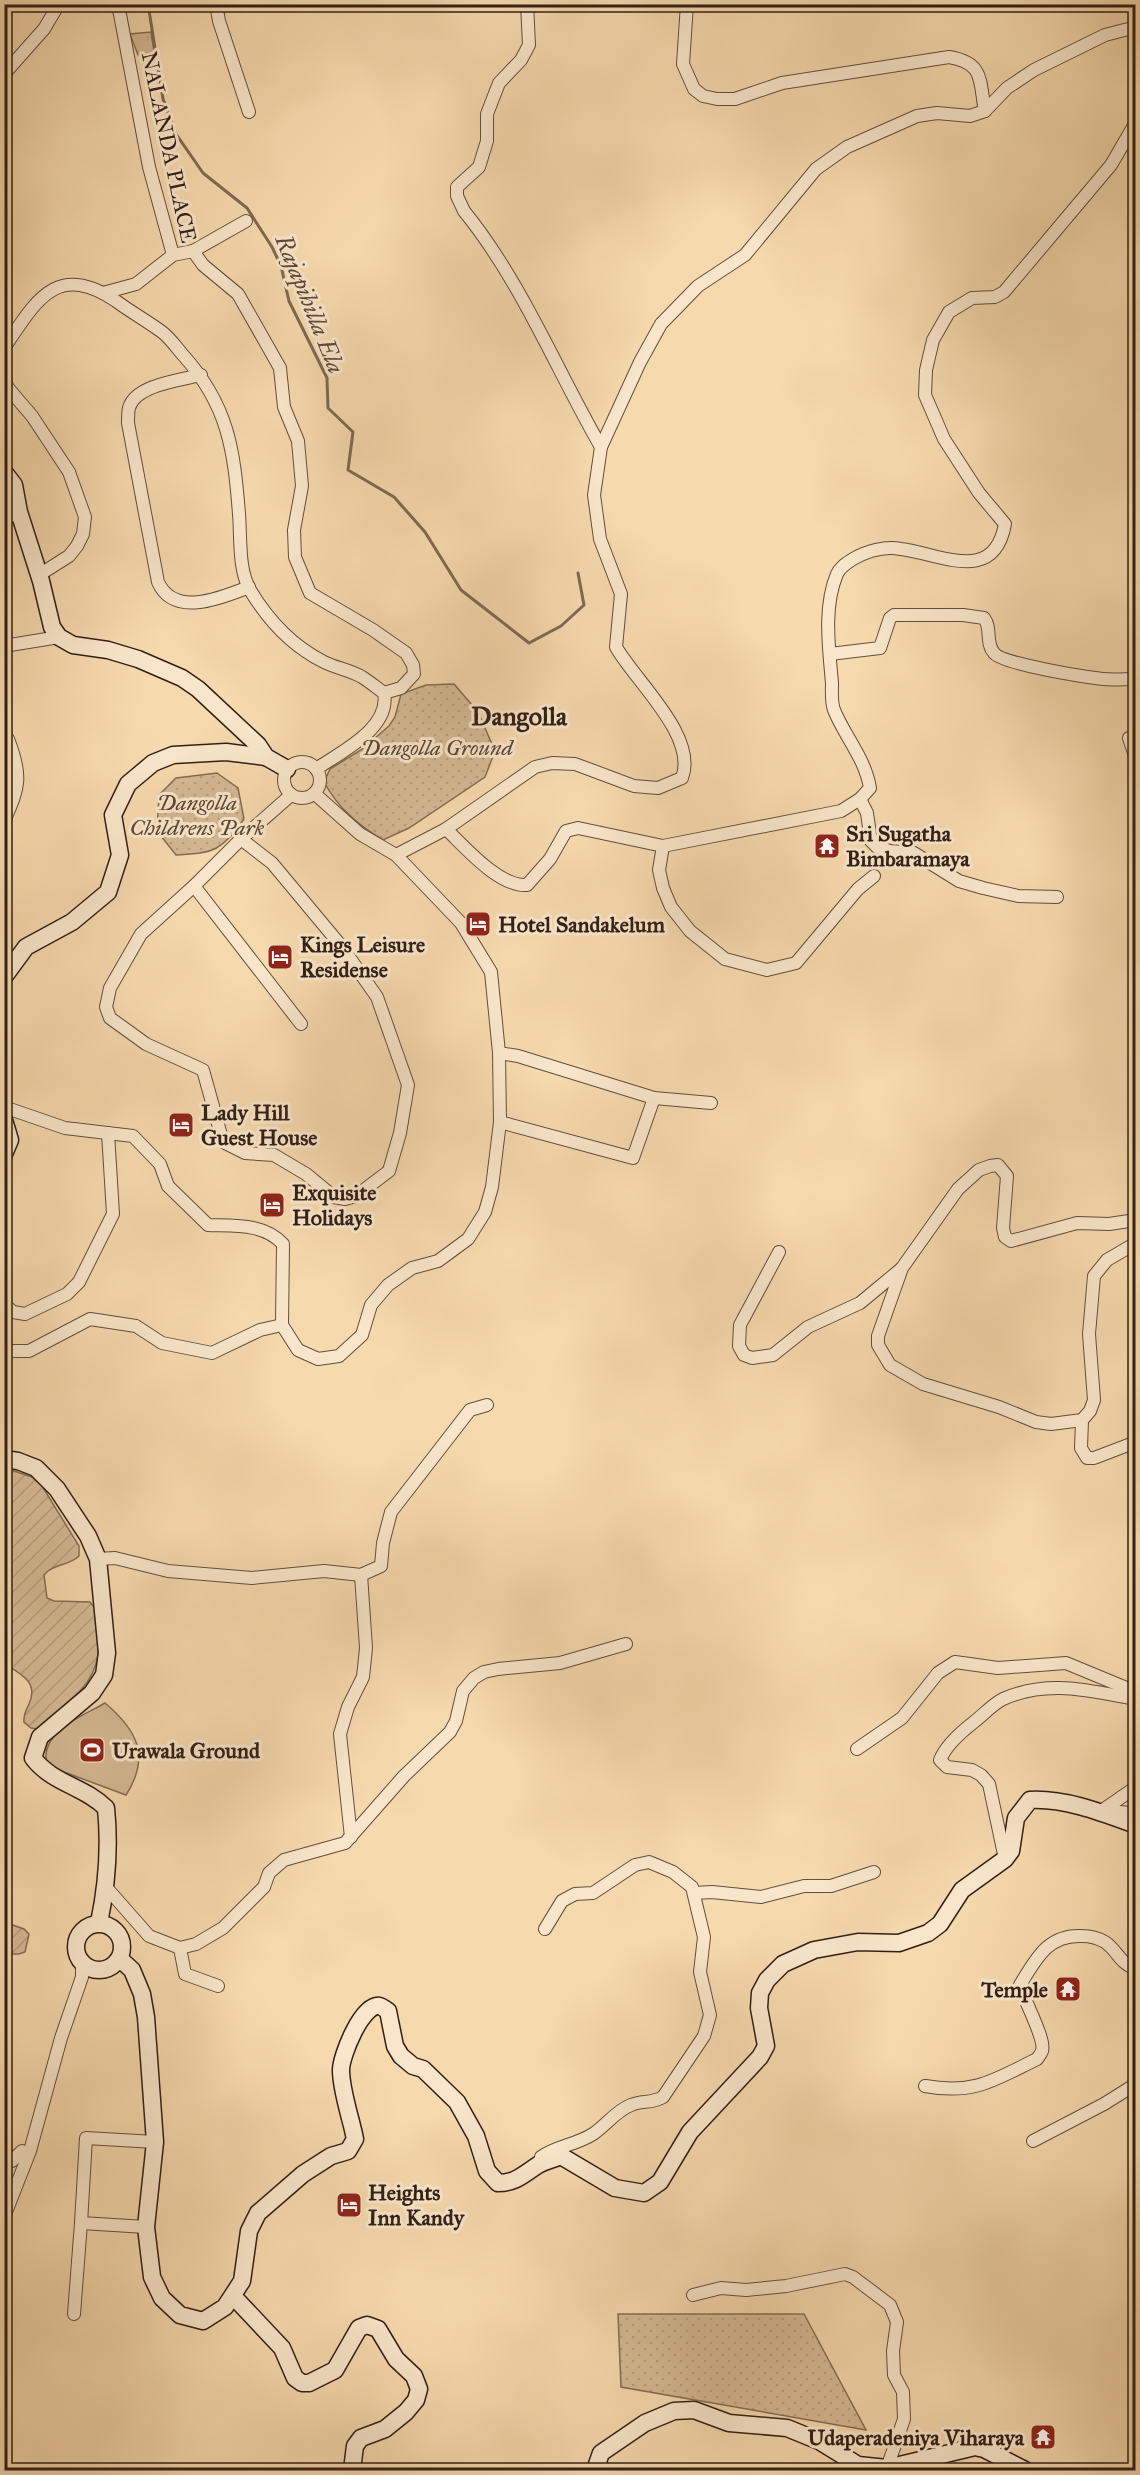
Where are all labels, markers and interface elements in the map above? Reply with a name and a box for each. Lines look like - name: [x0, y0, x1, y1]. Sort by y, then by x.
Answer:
- street label: NALANDA PLACE: [136, 49, 203, 245]
- water label: Rajapihilla Ela: [268, 229, 351, 378]
- district label: Dangolla: [471, 700, 568, 733]
- park label: Dangolla Ground: [361, 734, 514, 761]
- park label: Dangolla Childrens Park: [130, 789, 265, 841]
- place label: Sri Sugatha Bimbaramaya: [846, 820, 970, 872]
- temple icon: Sri Sugatha Bimbaramaya: [812, 831, 842, 861]
- hotel icon: Hotel Sandakelum: [463, 909, 493, 939]
- place label: Hotel Sandakelum: [498, 911, 666, 938]
- place label: Kings Leisure Residense: [300, 931, 425, 983]
- hotel icon: Kings Leisure Residense: [265, 942, 295, 972]
- place label: Lady Hill Guest House: [201, 1099, 317, 1151]
- hotel icon: Lady Hill Guest House: [166, 1110, 196, 1140]
- place label: Exquisite Holidays: [292, 1179, 377, 1231]
- hotel icon: Exquisite Holidays: [257, 1190, 287, 1220]
- sports icon: Urawala Ground: [77, 1735, 107, 1765]
- place label: Urawala Ground: [112, 1737, 261, 1764]
- temple icon: Temple: [1053, 1974, 1083, 2004]
- place label: Temple: [980, 1976, 1048, 2003]
- place label: Heights Inn Kandy: [368, 2179, 466, 2231]
- hotel icon: Heights Inn Kandy: [334, 2190, 364, 2220]
- temple icon: Udaperadeniya Viharaya: [1028, 2422, 1058, 2452]
- place label: Udaperadeniya Viharaya: [807, 2424, 1025, 2451]

